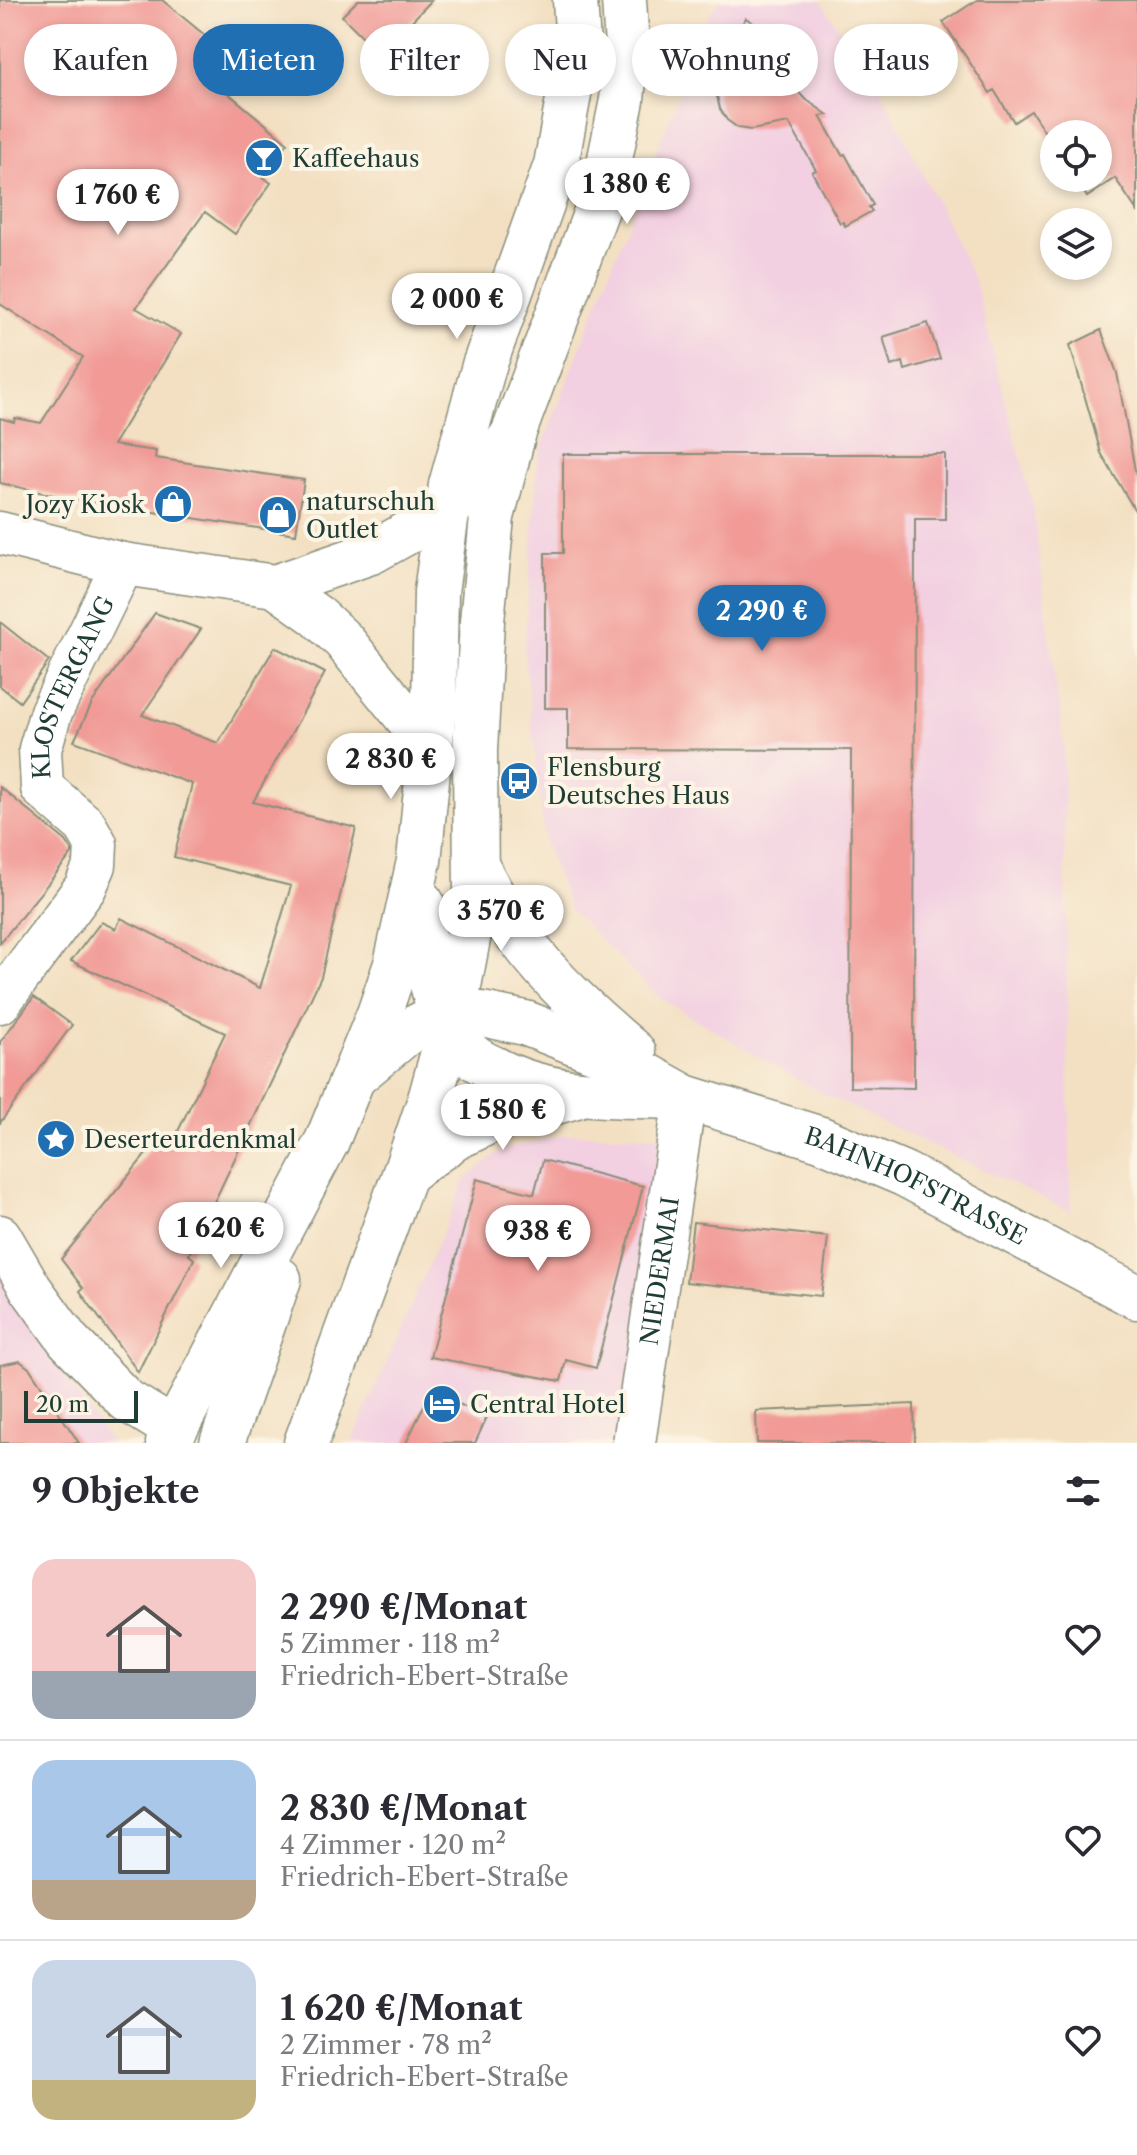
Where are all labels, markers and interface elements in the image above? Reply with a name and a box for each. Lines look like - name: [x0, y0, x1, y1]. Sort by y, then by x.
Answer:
- chip: Kaufen: [24, 24, 177, 96]
- chip: Mieten: [193, 24, 344, 96]
- chip: Filter: [360, 24, 489, 96]
- chip: Neu: [505, 24, 616, 96]
- chip: Wohnung: [632, 24, 818, 96]
- chip: Haus: [834, 24, 958, 96]
- map controls: [1040, 120, 1112, 280]
- button: locate: [1040, 120, 1112, 192]
- bar icon: Kaffeehaus: [243, 137, 285, 179]
- place label: Kaffeehaus: [292, 144, 419, 173]
- pin: 1 380 €: [553, 158, 701, 226]
- text: 1 380 €: [583, 168, 671, 200]
- pin: 1 760 €: [44, 169, 192, 237]
- text: 1 760 €: [75, 179, 161, 211]
- button: layers: [1040, 208, 1112, 280]
- pin: 2 000 €: [383, 273, 531, 341]
- text: 2 000 €: [410, 283, 504, 315]
- shop icon: Jozy Kiosk: [152, 483, 194, 525]
- place label: naturschuh Outlet: [306, 487, 435, 544]
- place label: Jozy Kiosk: [22, 490, 146, 519]
- shop icon: naturschuh Outlet: [257, 494, 299, 536]
- pin: 2 290 €: [688, 585, 836, 653]
- street label: KLOSTERGANG: [25, 591, 120, 780]
- text: 2 290 €: [716, 595, 808, 627]
- pin: 2 830 €: [317, 733, 465, 801]
- text: 2 830 €: [345, 743, 437, 775]
- place label: Flensburg Deutsches Haus: [547, 753, 730, 810]
- bus stop icon: Flensburg Deutsches Haus: [498, 760, 540, 802]
- pin: 3 570 €: [427, 885, 575, 953]
- text: 3 570 €: [457, 895, 545, 927]
- pin: 1 580 €: [429, 1084, 577, 1152]
- text: 1 580 €: [459, 1094, 547, 1126]
- place icon: Deserteurdenkmal: [35, 1118, 77, 1160]
- street label: BAHNHOFSTRASSE: [801, 1120, 1032, 1251]
- place label: Deserteurdenkmal: [84, 1125, 296, 1154]
- street label: NIEDERMAI: [634, 1195, 685, 1347]
- pin: 1 620 €: [147, 1202, 295, 1270]
- pin: 938 €: [482, 1205, 594, 1273]
- text: 1 620 €: [177, 1212, 265, 1244]
- text: 938 €: [503, 1215, 573, 1247]
- hotel icon: Central Hotel: [421, 1383, 463, 1425]
- scale bar: [24, 1387, 138, 1423]
- place label: Central Hotel: [470, 1390, 625, 1419]
- text: 20 m: [36, 1391, 89, 1418]
- icon: filters: [1061, 1469, 1105, 1513]
- text: 9 Objekte: [32, 1470, 200, 1512]
- text: 2 290 €/Monat: [280, 1586, 527, 1628]
- icon: home: [96, 1591, 192, 1687]
- icon: heart: [1061, 1617, 1105, 1661]
- text: 5 Zimmer · 118 m²: [280, 1628, 500, 1660]
- text: Friedrich-Ebert-Straße: [280, 1660, 569, 1692]
- text: 2 830 €/Monat: [280, 1787, 527, 1829]
- icon: home: [96, 1792, 192, 1888]
- icon: heart: [1061, 1818, 1105, 1862]
- text: 4 Zimmer · 120 m²: [280, 1829, 506, 1861]
- text: Friedrich-Ebert-Straße: [280, 1861, 569, 1893]
- text: 1 620 €/Monat: [280, 1987, 522, 2029]
- icon: home: [96, 1992, 192, 2088]
- icon: heart: [1061, 2018, 1105, 2062]
- text: 2 Zimmer · 78 m²: [280, 2029, 492, 2061]
- text: Friedrich-Ebert-Straße: [280, 2061, 569, 2093]

